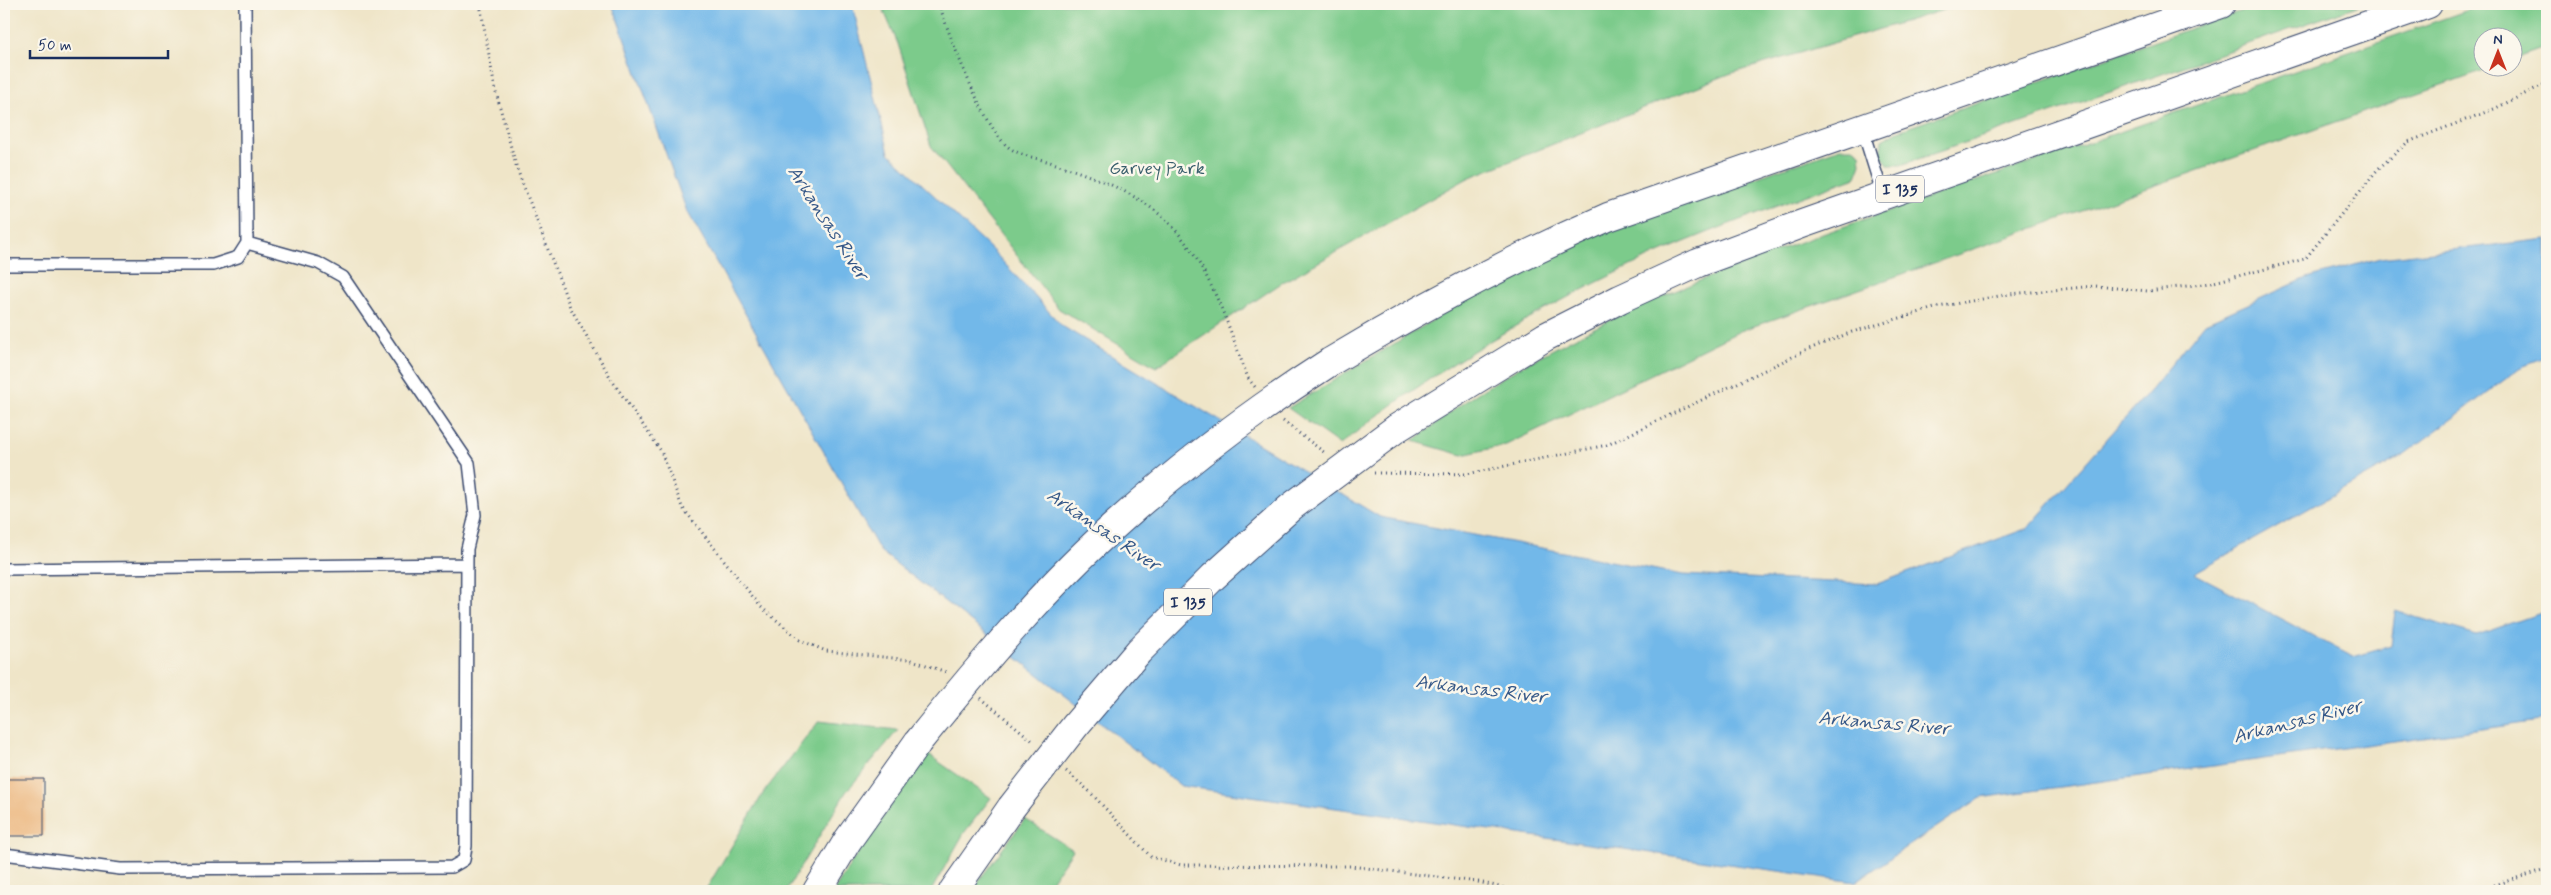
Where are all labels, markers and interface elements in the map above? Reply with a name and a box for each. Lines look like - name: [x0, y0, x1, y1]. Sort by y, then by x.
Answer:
- scale bar: [30, 28, 168, 60]
- north arrow: [2474, 28, 2524, 78]
- text: N: [2493, 31, 2503, 49]
- text: 50 m: [38, 36, 72, 56]
- park label: Garvey Park: [1109, 157, 1205, 181]
- water label: Arkansas River: [782, 161, 876, 287]
- road number: I 135: [1876, 175, 1924, 202]
- water label: Arkansas River: [1042, 483, 1167, 579]
- road number: I 135: [1164, 588, 1212, 616]
- water label: Arkansas River: [1414, 669, 1551, 710]
- water label: Arkansas River: [2231, 693, 2367, 749]
- water label: Arkansas River: [1817, 705, 1953, 742]

